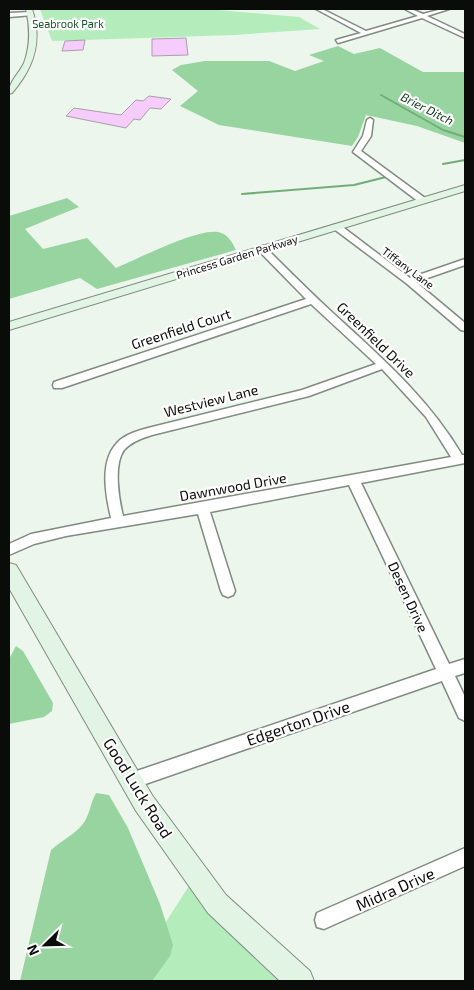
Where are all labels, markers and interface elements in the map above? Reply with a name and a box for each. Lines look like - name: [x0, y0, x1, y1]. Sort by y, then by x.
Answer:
- park label: Seabrook Park: [32, 17, 104, 30]
- water label: Brier Ditch: [399, 89, 456, 127]
- street label: Princess Garden Parkway: [174, 232, 299, 281]
- street label: Tiffany Lane: [380, 244, 437, 291]
- street label: Greenfield Drive: [334, 298, 419, 381]
- street label: Greenfield Court: [129, 304, 233, 353]
- street label: Westview Lane: [162, 381, 260, 420]
- street label: Dawnwood Drive: [178, 469, 288, 504]
- street label: Desen Drive: [385, 559, 432, 635]
- street label: Edgerton Drive: [244, 696, 352, 749]
- street label: Good Luck Road: [100, 734, 177, 841]
- street label: Midra Drive: [353, 863, 437, 914]
- north arrow: [20, 920, 70, 970]
- text: N: [23, 942, 42, 958]

